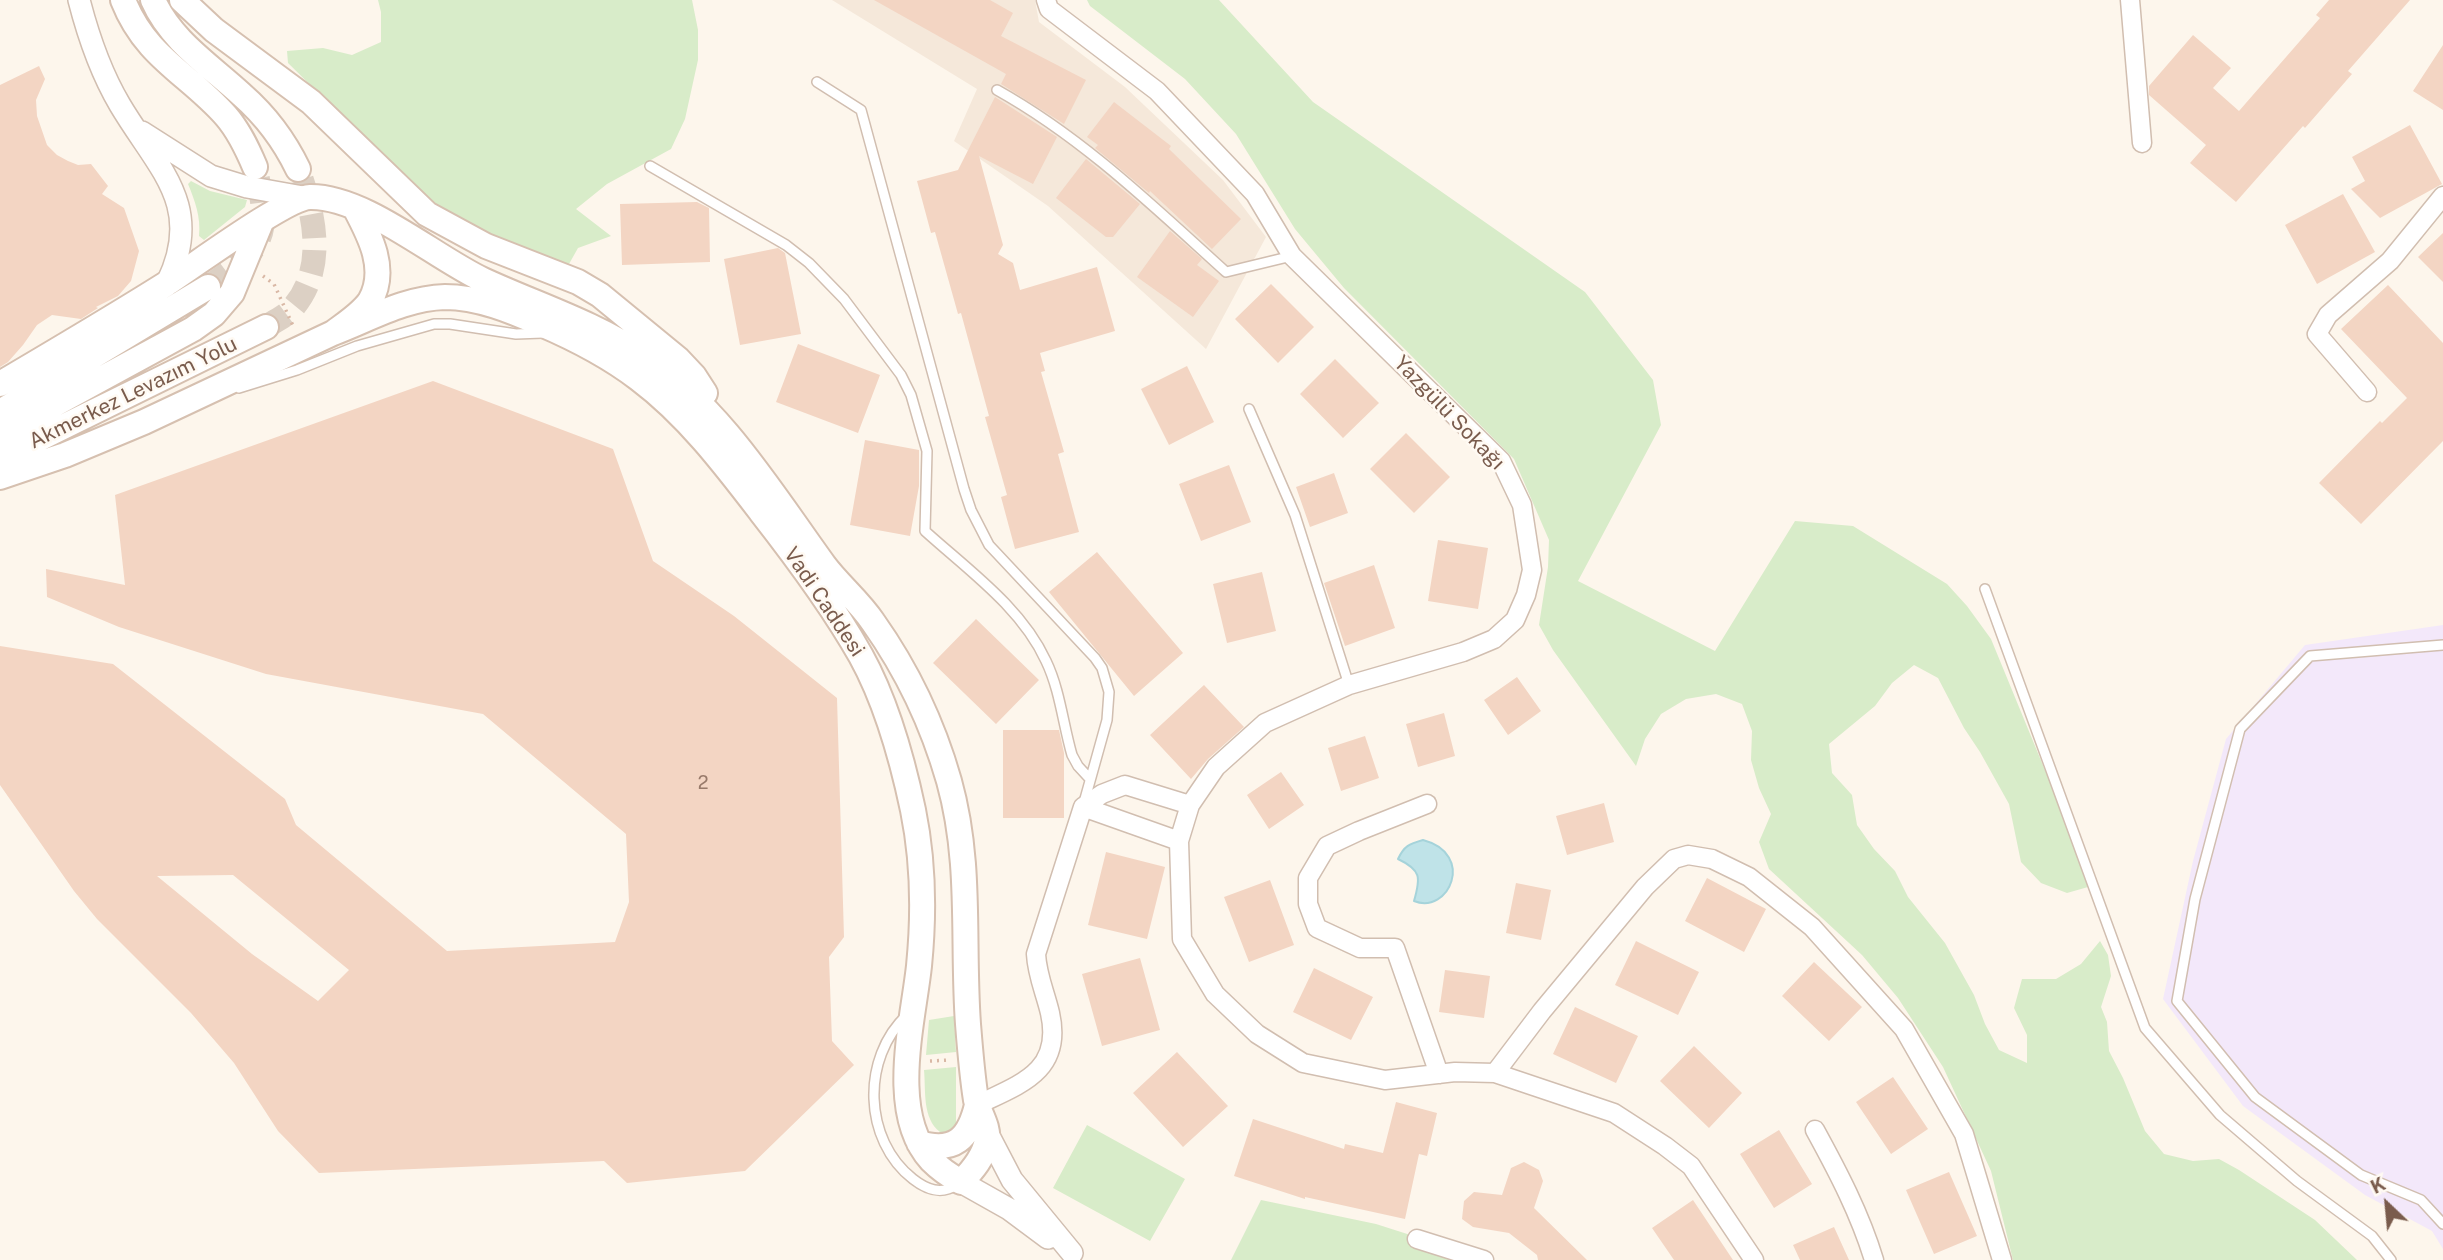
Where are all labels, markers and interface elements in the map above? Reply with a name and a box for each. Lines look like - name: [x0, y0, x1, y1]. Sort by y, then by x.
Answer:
- street label: Akmerkez Levazım Yolu: [25, 332, 241, 454]
- street label: Yazgülü Sokağı: [1388, 351, 1510, 475]
- street label: Vadi Caddesi: [778, 543, 870, 661]
- house number: 2: [698, 772, 708, 794]
- north arrow: [2352, 1169, 2422, 1239]
- text: K: [2367, 1172, 2389, 1198]

